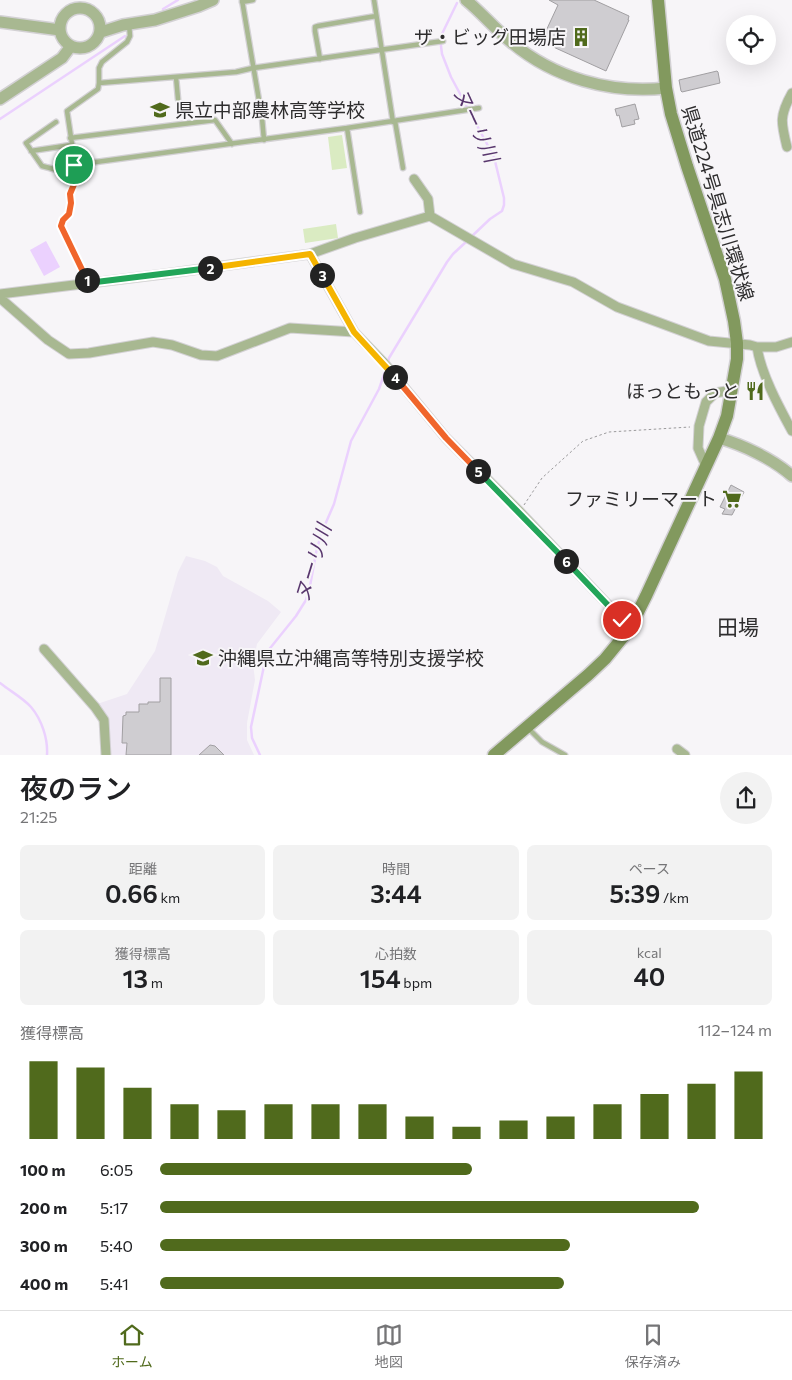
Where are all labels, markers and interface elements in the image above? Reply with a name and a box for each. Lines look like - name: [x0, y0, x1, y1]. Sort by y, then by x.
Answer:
- map controls: [726, 15, 776, 65]
- button: locate: [726, 15, 776, 65]
- place label: ザ・ビッグ田場店: [414, 25, 566, 48]
- building icon: ザ・ビッグ田場店: [570, 26, 592, 48]
- water label: ヌーリ川: [449, 83, 506, 168]
- place label: 県立中部農林高等学校: [175, 98, 365, 121]
- school or university icon: 県立中部農林高等学校: [149, 99, 171, 121]
- street label: 県道224号具志川環状線: [678, 102, 759, 303]
- pin: [53, 144, 95, 186]
- icon: arrive: [60, 151, 88, 179]
- pin: 2: [198, 256, 222, 280]
- text: 2: [207, 260, 214, 277]
- pin: 3: [310, 262, 334, 288]
- text: 3: [318, 267, 327, 284]
- pin: 1: [74, 268, 100, 292]
- text: 1: [84, 272, 91, 289]
- pin: 4: [382, 364, 408, 390]
- text: 4: [391, 369, 400, 386]
- place label: ほっともっと: [626, 379, 740, 402]
- restaurant icon: ほっともっと: [744, 380, 766, 402]
- pin: 5: [466, 458, 490, 484]
- text: 5: [474, 463, 483, 480]
- place label: ファミリーマート: [565, 487, 717, 510]
- supermarket icon: ファミリーマート: [721, 488, 743, 510]
- water label: ヌーリ川: [289, 519, 336, 604]
- pin: 6: [554, 548, 578, 574]
- text: 6: [562, 553, 571, 570]
- pin: [601, 599, 643, 641]
- icon: check: [608, 606, 636, 634]
- district label: 田場: [717, 614, 759, 639]
- place label: 沖縄県立沖縄高等特別支援学校: [218, 646, 484, 669]
- school or university icon: 沖縄県立沖縄高等特別支援学校: [192, 647, 214, 669]
- text: 夜のラン: [20, 771, 132, 805]
- button: share: [720, 772, 772, 824]
- text: 21:25: [20, 807, 58, 826]
- text: 距離: [129, 860, 157, 877]
- text: 時間: [382, 860, 410, 877]
- text: ペース: [629, 860, 670, 877]
- text: 0.66: [105, 878, 158, 908]
- text: 3:44: [370, 878, 422, 908]
- text: 5:39: [610, 878, 660, 908]
- text: km: [158, 889, 180, 906]
- text: /km: [660, 889, 689, 906]
- text: kcal: [637, 944, 662, 961]
- text: 獲得標高: [115, 945, 171, 962]
- text: 心拍数: [375, 945, 417, 962]
- text: 40: [633, 961, 665, 991]
- text: 13: [122, 963, 148, 993]
- text: 154: [360, 963, 401, 993]
- text: m: [148, 974, 163, 991]
- text: bpm: [401, 974, 432, 991]
- text: 112–124 m: [698, 1020, 772, 1039]
- text: 獲得標高: [20, 1023, 84, 1042]
- text: 100 m: [20, 1160, 66, 1179]
- text: 6:05: [100, 1160, 133, 1179]
- text: 200 m: [20, 1198, 67, 1217]
- text: 5:17: [100, 1198, 128, 1217]
- text: 300 m: [20, 1236, 68, 1255]
- text: 5:40: [100, 1236, 133, 1255]
- text: 400 m: [20, 1274, 68, 1293]
- text: 5:41: [100, 1274, 129, 1293]
- tab: ホーム: [111, 1321, 153, 1371]
- tab: 地図: [375, 1321, 403, 1371]
- tab: 保存済み: [625, 1321, 681, 1371]

